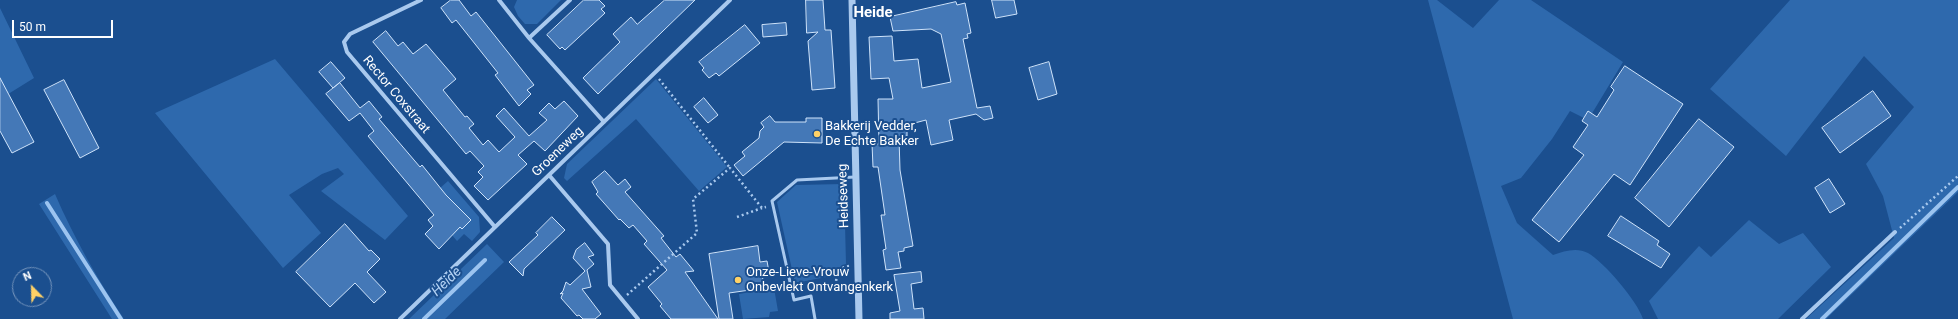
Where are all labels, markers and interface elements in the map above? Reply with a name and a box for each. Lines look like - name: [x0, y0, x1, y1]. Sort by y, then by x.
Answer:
- district label: Heide: [853, 4, 893, 22]
- scale bar: [14, 12, 115, 38]
- text: 50 m: [19, 20, 46, 34]
- street label: Rector Coxstraat: [359, 53, 433, 137]
- place label: Bakkerij Vedder, De Echte Bakker: [825, 119, 919, 150]
- street label: Groeneweg: [529, 124, 587, 180]
- marker: Bakkerij Vedder, De Echte Bakker: [812, 129, 822, 139]
- street label: Heidseweg: [835, 164, 853, 228]
- water label: Heide: [429, 264, 465, 300]
- place label: Onze-Lieve-Vrouw Onbevlekt Ontvangenkerk: [746, 265, 893, 296]
- north arrow: [12, 267, 52, 307]
- text: N: [21, 269, 34, 284]
- marker: Onze-Lieve-Vrouw Onbevlekt Ontvangenkerk: [733, 275, 743, 285]

